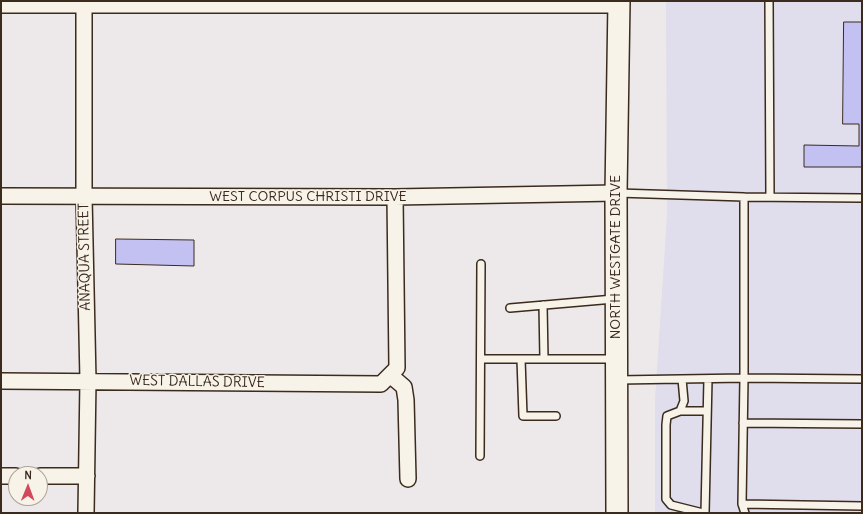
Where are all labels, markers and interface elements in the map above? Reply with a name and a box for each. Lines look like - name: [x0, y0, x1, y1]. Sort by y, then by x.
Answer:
- street label: NORTH WESTGATE DRIVE: [608, 175, 624, 339]
- street label: WEST CORPUS CHRISTI DRIVE: [209, 189, 407, 205]
- street label: ANAQUA STREET: [76, 203, 94, 311]
- street label: WEST DALLAS DRIVE: [129, 372, 265, 392]
- north arrow: [8, 466, 48, 506]
- text: N: [24, 468, 32, 482]

